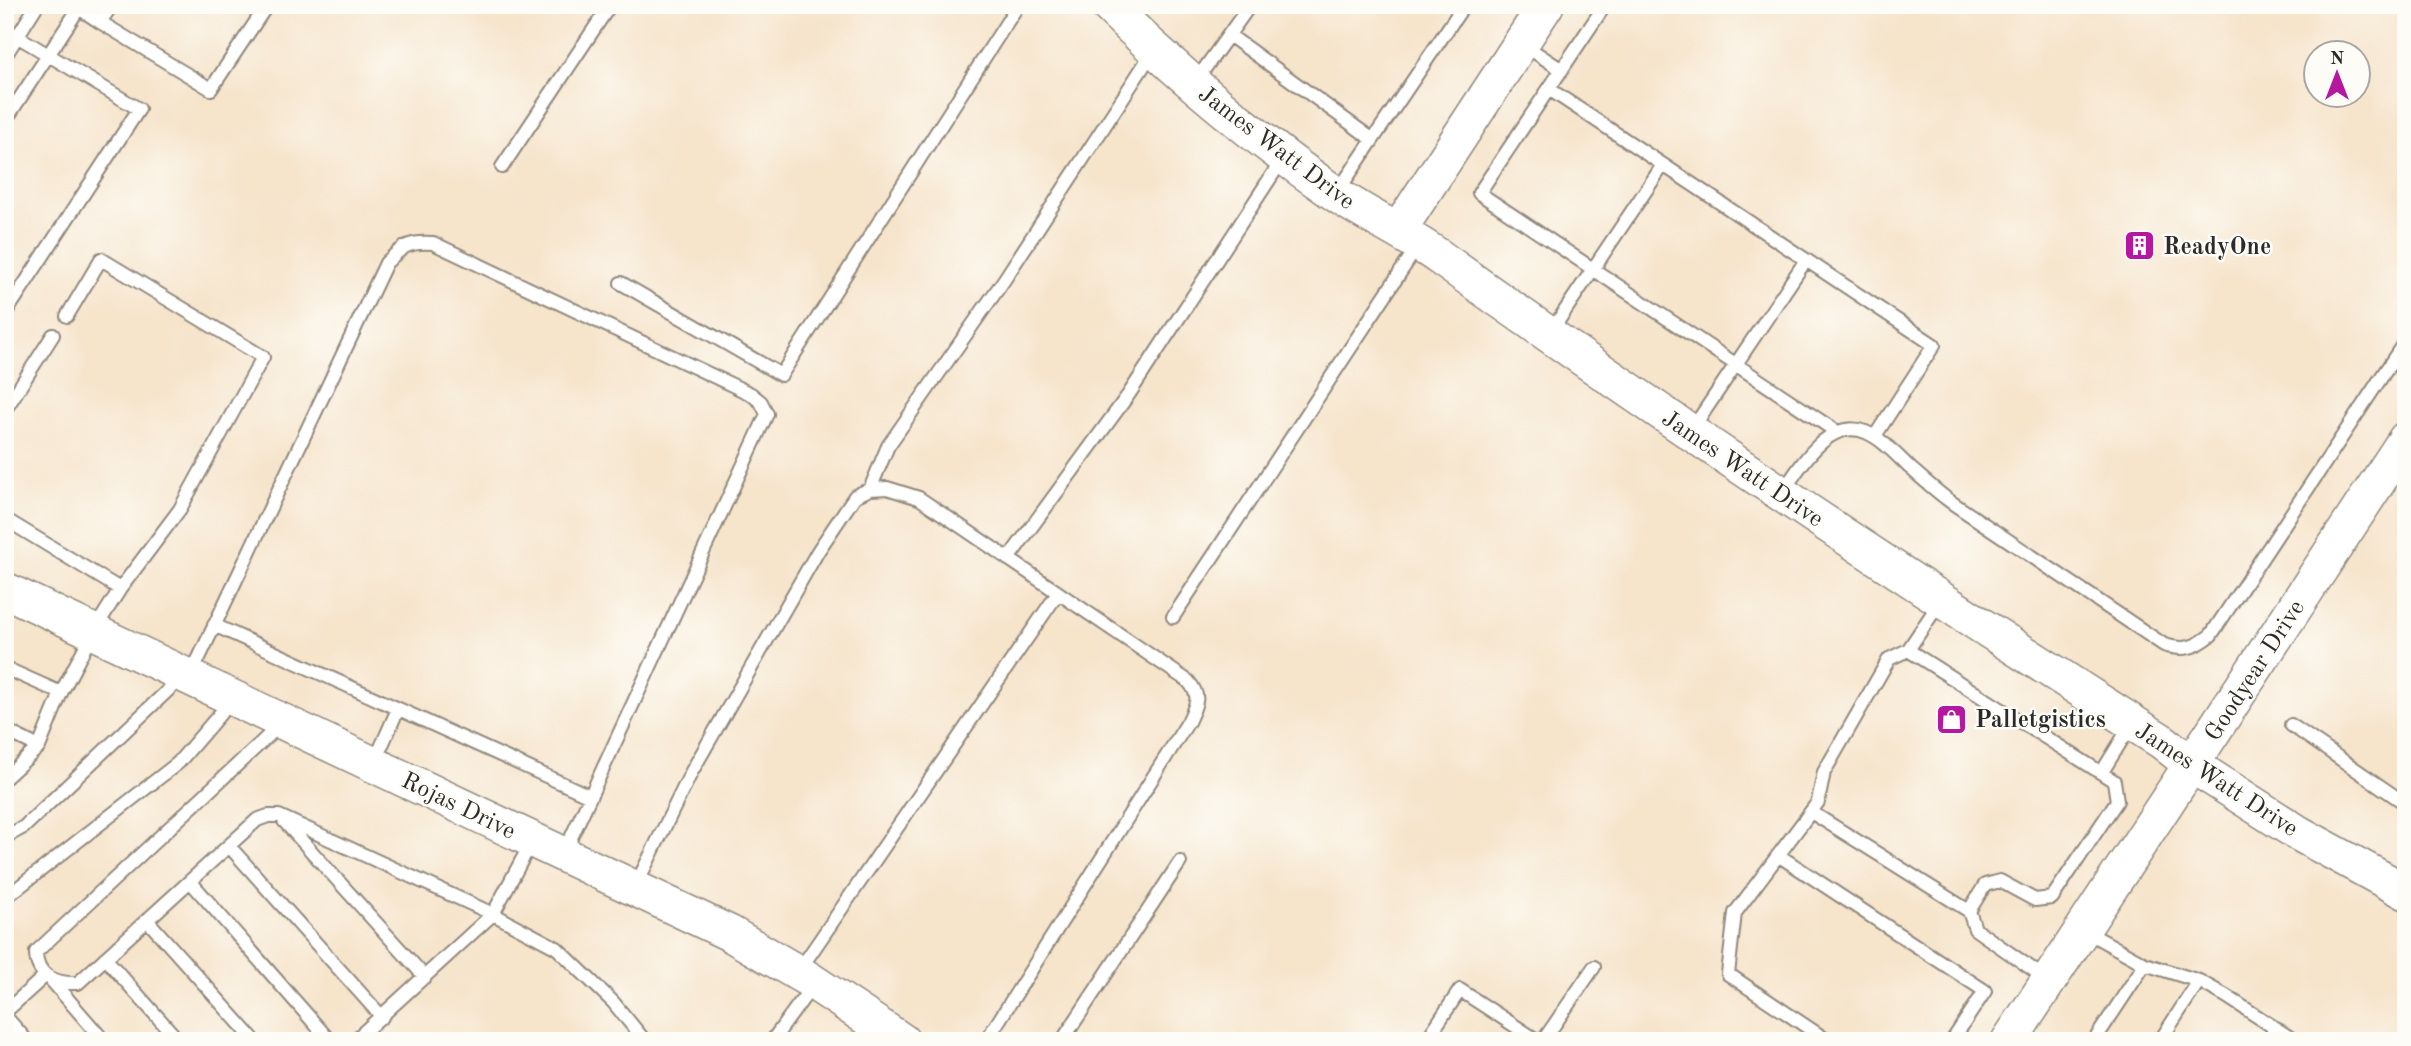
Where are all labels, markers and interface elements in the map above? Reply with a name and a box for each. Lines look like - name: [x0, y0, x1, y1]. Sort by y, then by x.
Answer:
- north arrow: [2302, 38, 2372, 108]
- text: N: [2330, 50, 2345, 69]
- street label: James Watt Drive: [1193, 82, 1358, 215]
- building icon: ReadyOne: [2123, 229, 2157, 263]
- place label: ReadyOne: [2163, 236, 2271, 260]
- street label: James Watt Drive: [1657, 407, 1827, 532]
- street label: Goodyear Drive: [2201, 596, 2310, 746]
- shop icon: Palletgistics: [1935, 702, 1969, 736]
- place label: Palletgistics: [1975, 709, 2106, 733]
- street label: James Watt Drive: [2130, 719, 2302, 842]
- street label: Rojas Drive: [397, 769, 519, 845]

